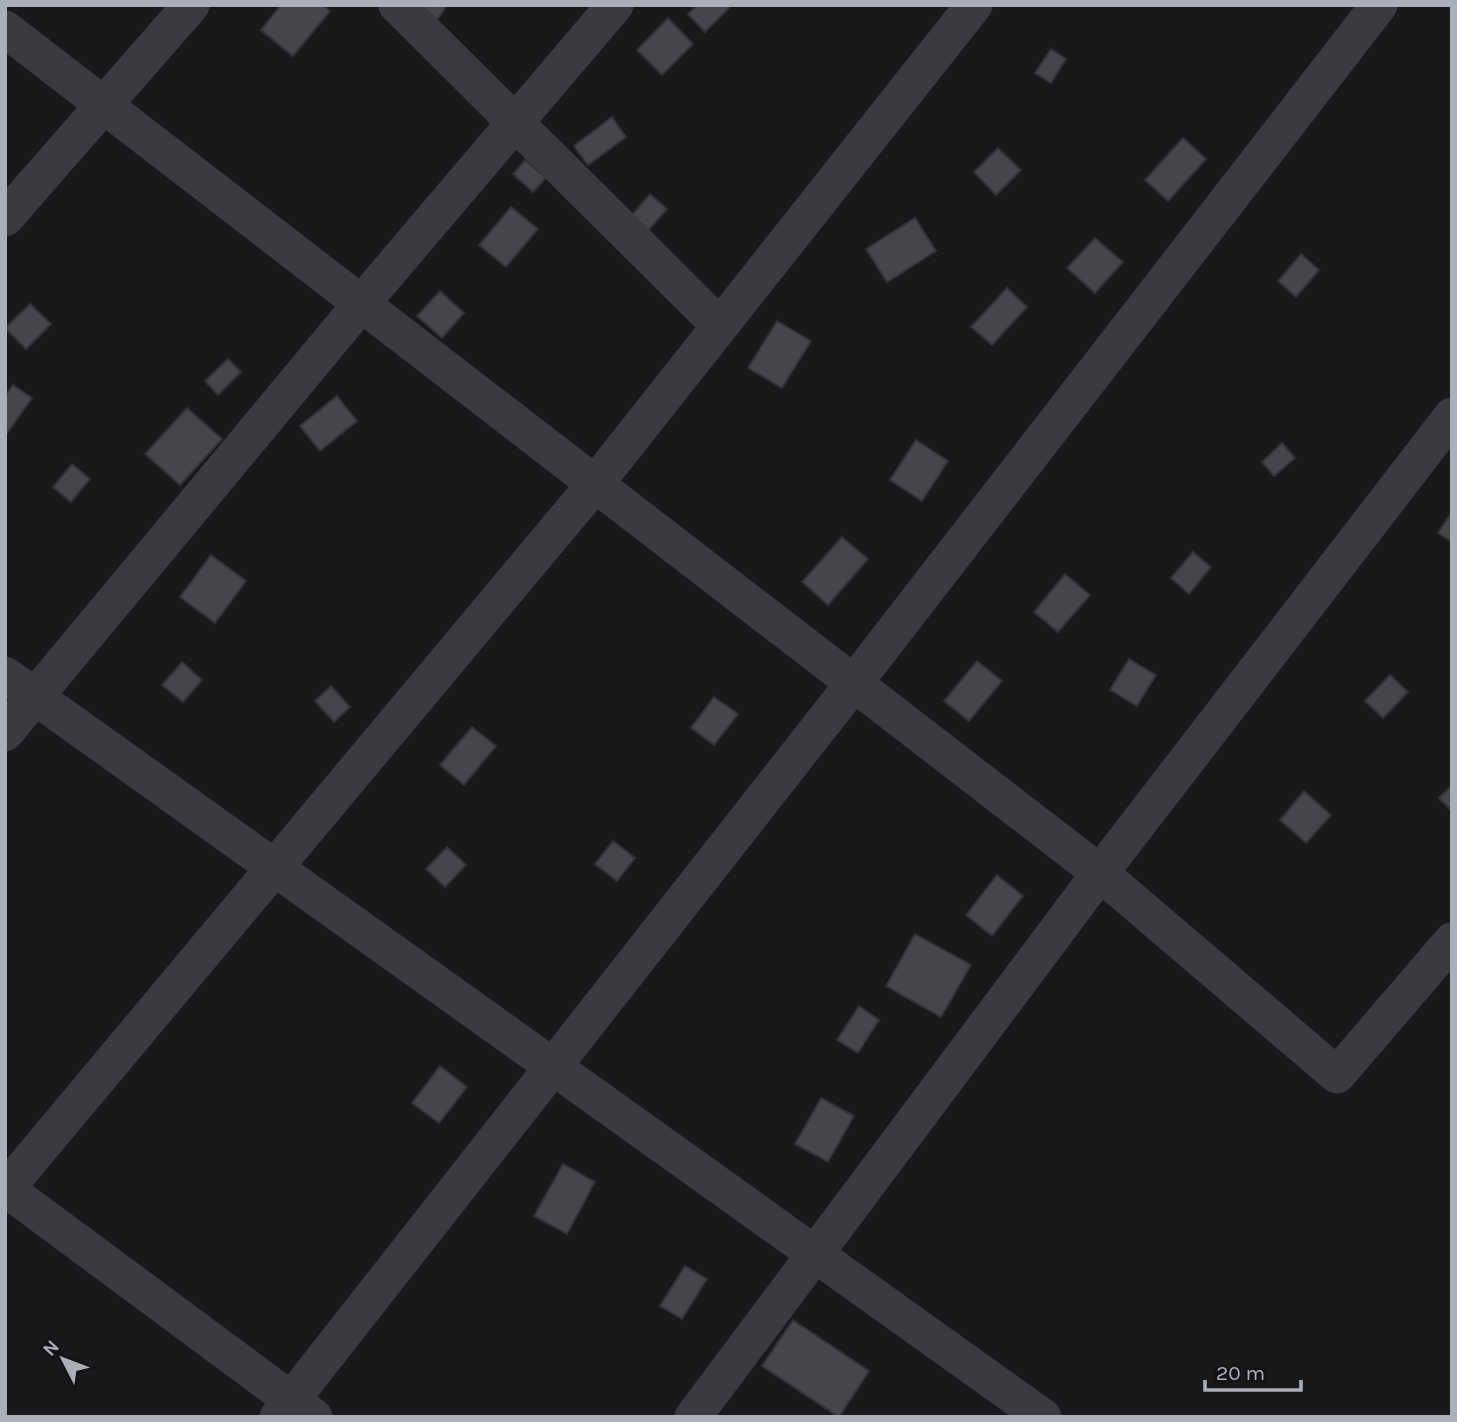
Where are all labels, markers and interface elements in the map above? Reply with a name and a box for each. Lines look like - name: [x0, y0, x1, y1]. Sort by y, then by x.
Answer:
- north arrow: [28, 1324, 98, 1394]
- text: N: [38, 1336, 64, 1361]
- scale bar: [1205, 1348, 1301, 1392]
- text: 20 m: [1216, 1361, 1265, 1385]

